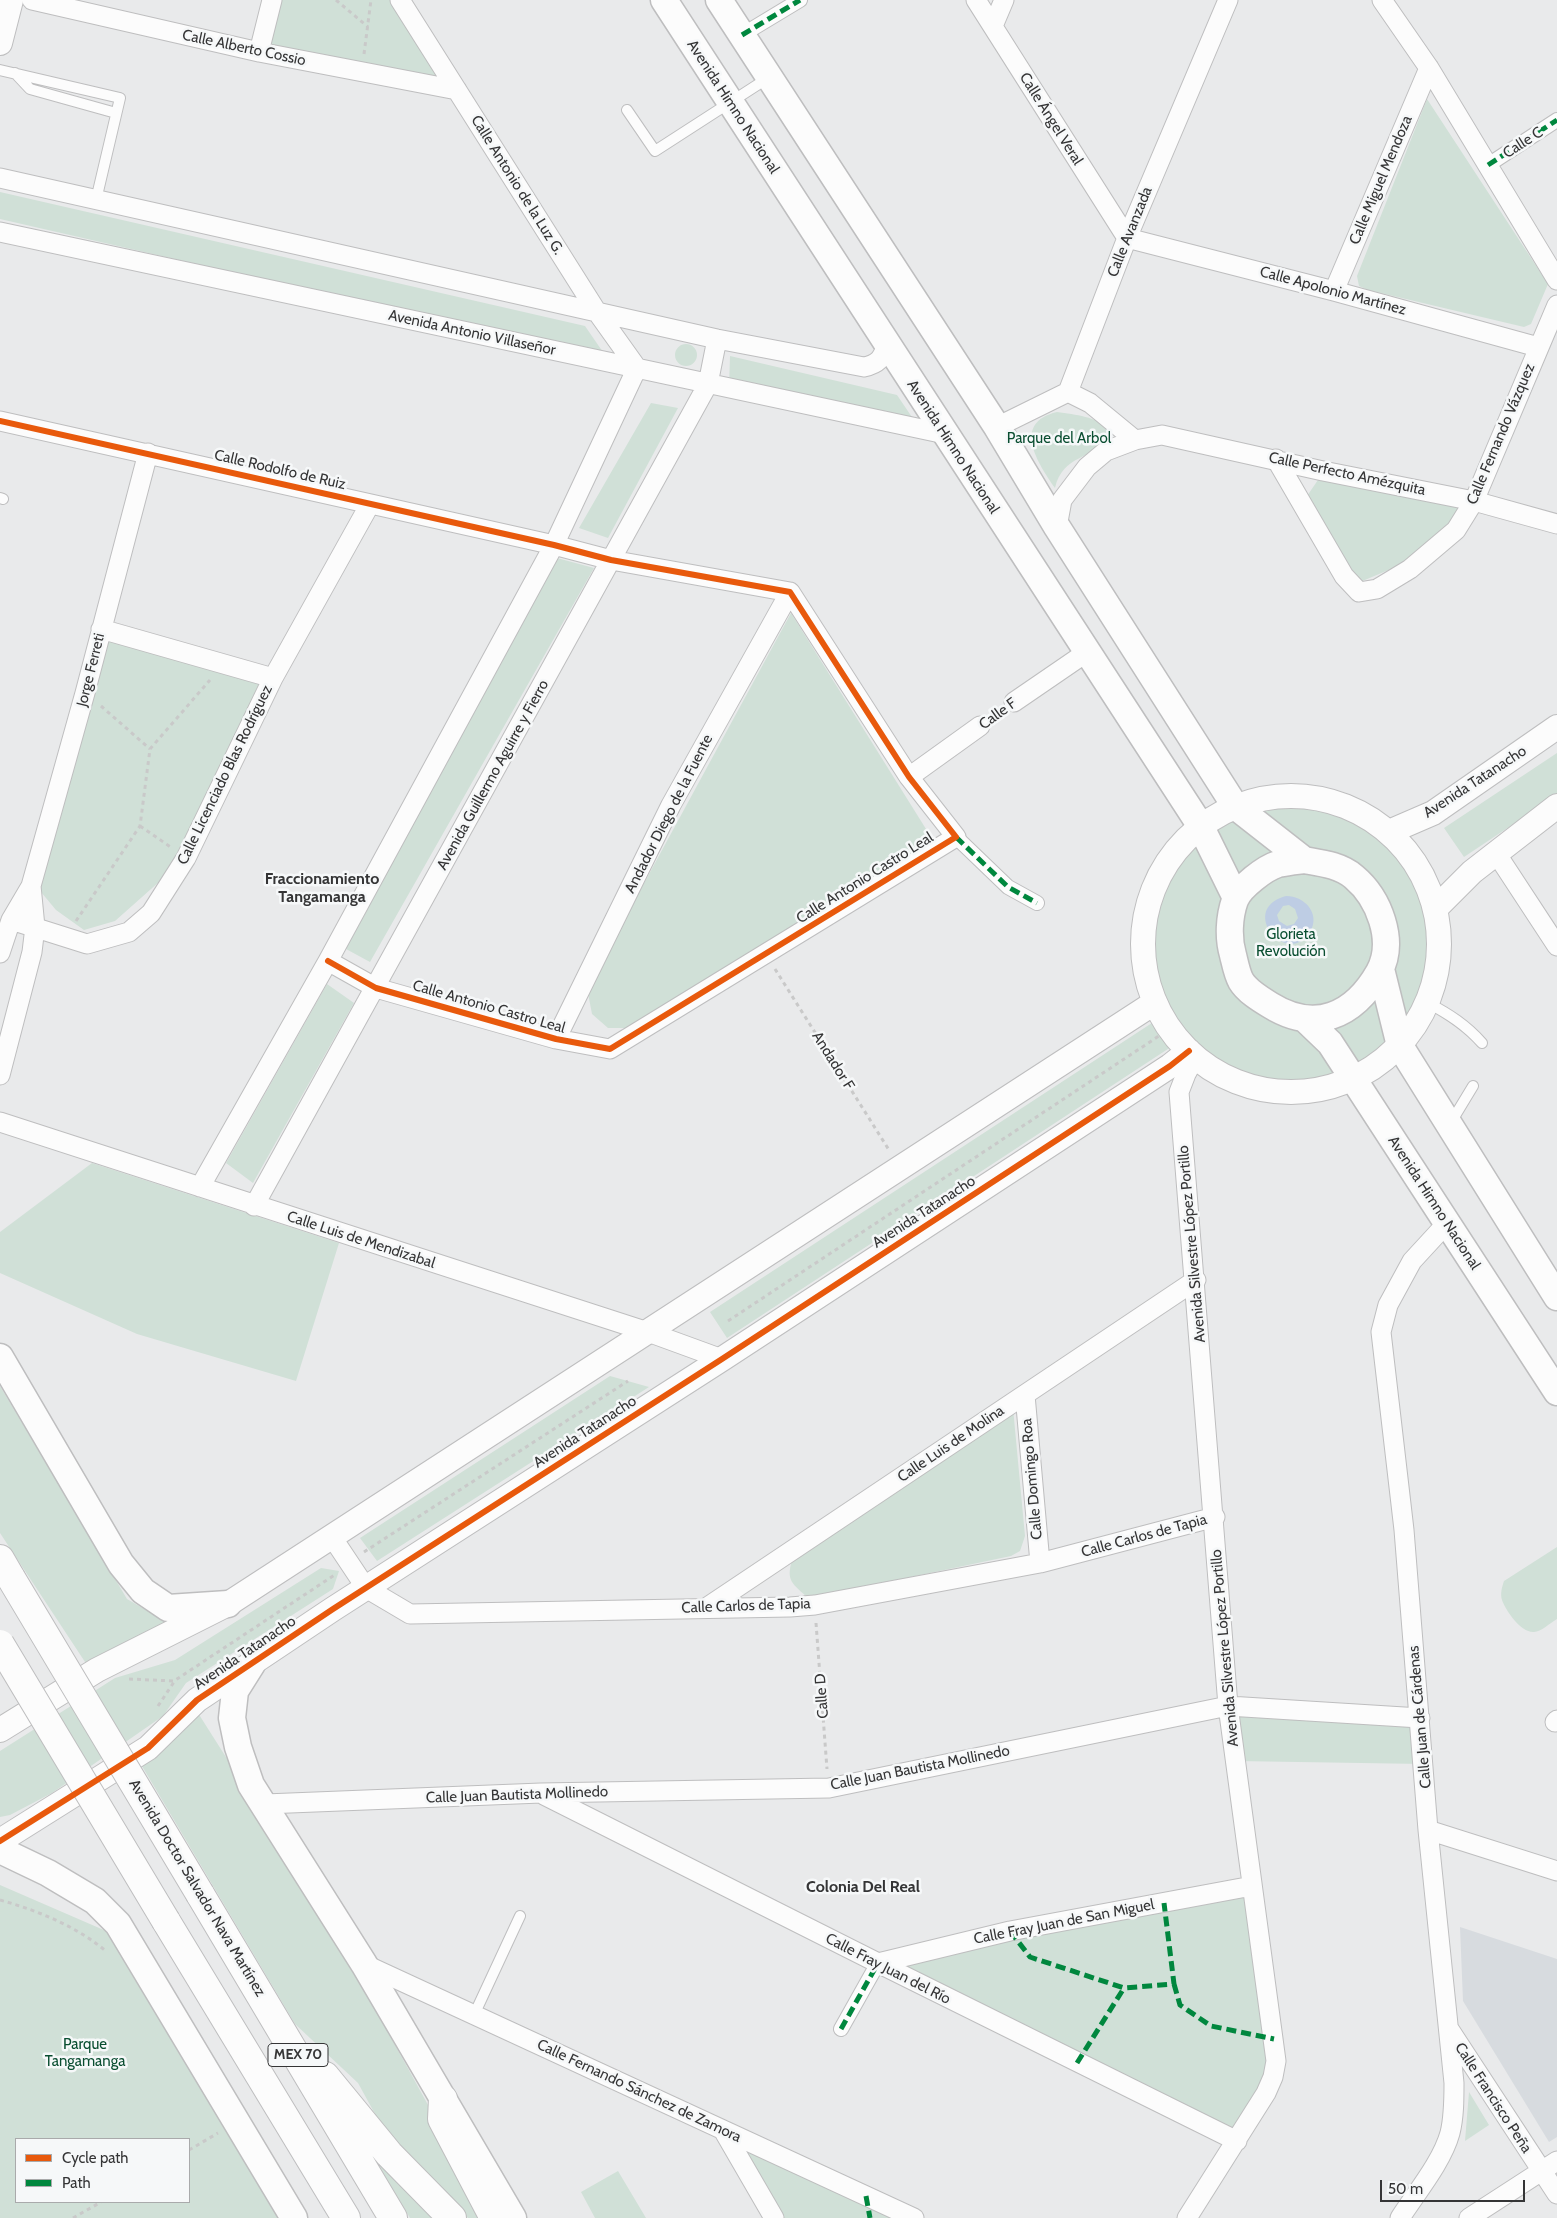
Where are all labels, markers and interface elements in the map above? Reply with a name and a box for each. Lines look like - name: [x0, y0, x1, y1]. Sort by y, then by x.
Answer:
- street label: Calle Alberto Cossio: [181, 26, 307, 70]
- street label: Avenida Himno Nacional: [683, 37, 783, 177]
- street label: Calle Ángel Veral: [1015, 69, 1087, 169]
- street label: Calle Antonio de la Luz G.: [467, 112, 567, 258]
- street label: Calle Miguel Mendoza: [1346, 113, 1416, 247]
- street label: Calle C: [1500, 124, 1546, 162]
- street label: Calle Avanzada: [1104, 184, 1156, 280]
- street label: Calle Apolonio Martínez: [1258, 263, 1408, 319]
- street label: Avenida Antonio Villaseñor: [387, 306, 557, 360]
- street label: Calle Fernando Vázquez: [1463, 361, 1539, 507]
- street label: Avenida Himno Nacional: [903, 377, 1003, 517]
- park label: Parque del Arbol: [1007, 430, 1111, 448]
- street label: Calle Rodolfo de Ruiz: [212, 446, 348, 494]
- street label: Calle Perfecto Amézquita: [1267, 449, 1427, 499]
- street label: Jorge Ferreti: [73, 631, 109, 709]
- street label: Avenida Guillermo Aguirre y Fierro: [433, 677, 553, 873]
- street label: Calle Licenciado Blas Rodríguez: [174, 682, 276, 868]
- street label: Calle F: [976, 694, 1020, 734]
- street label: Andador Diego de la Fuente: [621, 732, 717, 896]
- street label: Avenida Tatanacho: [1420, 742, 1530, 822]
- street label: Calle Antonio Castro Leal: [793, 828, 937, 928]
- district label: Fraccionamiento Tangamanga: [265, 869, 379, 907]
- park label: Glorieta Revolución: [1256, 926, 1326, 961]
- street label: Calle Antonio Castro Leal: [411, 977, 567, 1037]
- street label: Andador F: [808, 1028, 858, 1094]
- street label: Avenida Himno Nacional: [1384, 1133, 1484, 1273]
- street label: Avenida Silvestre López Portillo: [1174, 1145, 1210, 1343]
- street label: Avenida Tatanacho: [869, 1172, 979, 1252]
- street label: Calle Luis de Mendizabal: [285, 1208, 437, 1272]
- street label: Avenida Tatanacho: [530, 1392, 640, 1472]
- street label: Calle Luis de Molina: [894, 1402, 1008, 1486]
- street label: Calle Domingo Roa: [1018, 1418, 1046, 1540]
- street label: Calle Carlos de Tapia: [1079, 1511, 1209, 1561]
- street label: Avenida Silvestre López Portillo: [1207, 1549, 1243, 1747]
- street label: Calle Carlos de Tapia: [681, 1595, 811, 1617]
- street label: Avenida Tatanacho: [191, 1612, 299, 1694]
- street label: Calle Juan de Cárdenas: [1405, 1645, 1435, 1789]
- street label: Calle D: [811, 1673, 833, 1719]
- street label: Calle Juan Bautista Mollinedo: [829, 1742, 1011, 1794]
- street label: Avenida Doctor Salvador Nava Martínez: [125, 1776, 269, 2000]
- street label: Calle Juan Bautista Mollinedo: [426, 1783, 608, 1807]
- district label: Colonia Del Real: [806, 1877, 920, 1897]
- street label: Calle Fray Juan de San Miguel: [972, 1896, 1156, 1948]
- street label: Calle Fray Juan del Río: [822, 1930, 954, 2008]
- park label: Parque Tangamanga: [45, 2036, 125, 2071]
- street label: Calle Fernando Sánchez de Zamora: [534, 2036, 744, 2146]
- street label: Calle Francisco Peña: [1451, 2039, 1535, 2157]
- road number: MEX 70: [268, 2044, 328, 2066]
- legend: [15, 2138, 190, 2203]
- text: Cycle path: [62, 2149, 128, 2167]
- scale bar: [1382, 2170, 1527, 2202]
- text: Path: [62, 2174, 91, 2192]
- text: 50 m: [1388, 2180, 1423, 2198]

